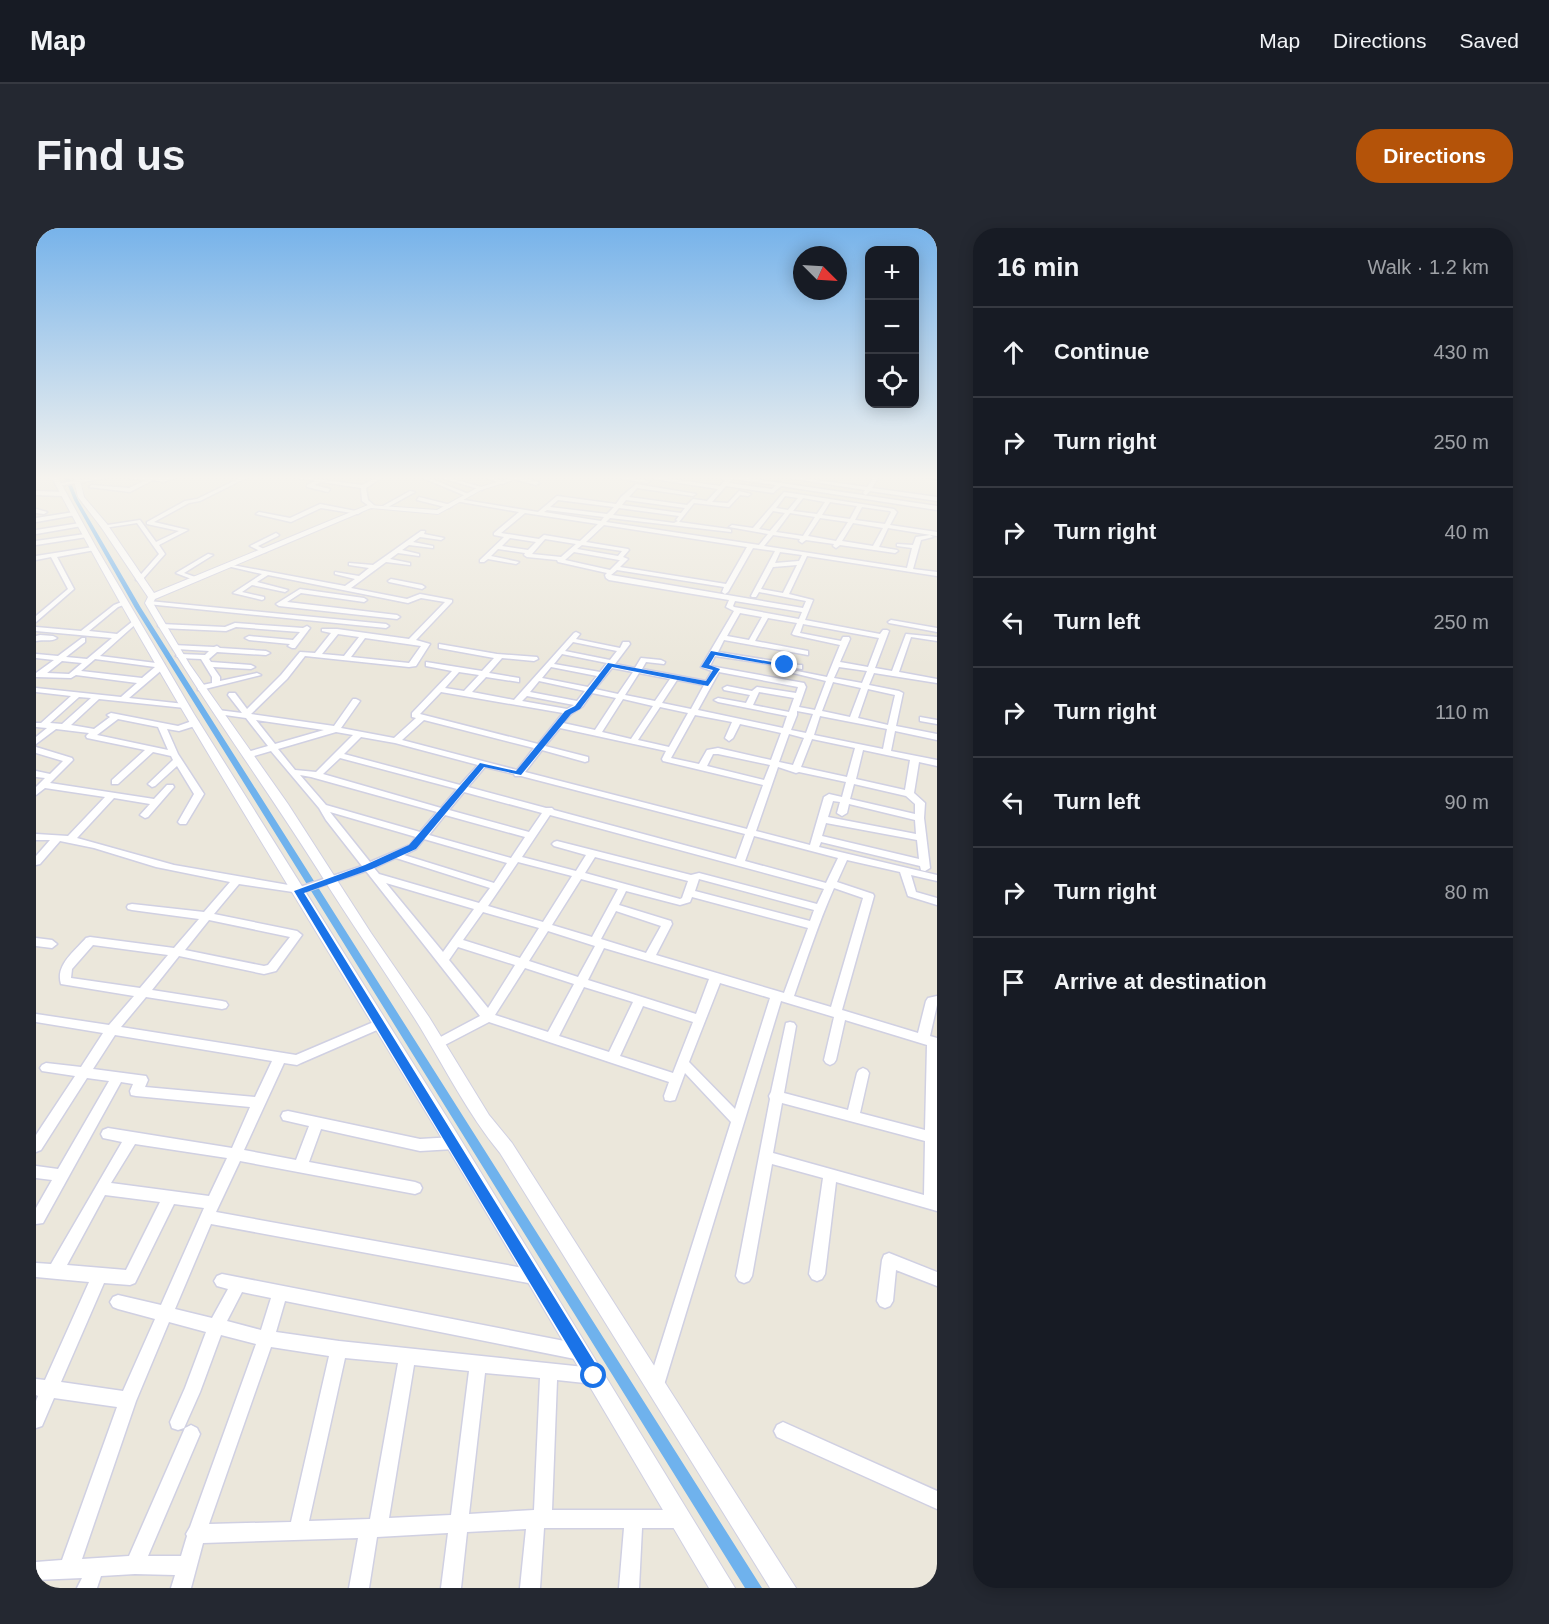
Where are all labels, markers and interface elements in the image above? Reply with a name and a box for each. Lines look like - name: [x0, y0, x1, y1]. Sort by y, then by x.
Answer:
- text: Map: [30, 25, 86, 56]
- text: Map: [1259, 29, 1300, 52]
- text: Directions: [1333, 29, 1426, 52]
- text: Saved: [1459, 29, 1519, 52]
- button: Directions: [1356, 129, 1513, 183]
- text: Find us: [36, 132, 185, 179]
- north arrow: [793, 246, 847, 300]
- map controls: [865, 246, 919, 408]
- button: +: [865, 246, 919, 300]
- text: 16 min: [997, 252, 1079, 282]
- text: Walk · 1.2 km: [1368, 256, 1489, 278]
- button: −: [865, 300, 919, 354]
- icon: ahead: [997, 336, 1030, 369]
- text: Continue: [1054, 339, 1149, 364]
- text: 430 m: [1433, 341, 1489, 363]
- button: locate: [865, 354, 919, 408]
- icon: right: [997, 426, 1030, 459]
- text: Turn right: [1054, 429, 1156, 454]
- text: 250 m: [1433, 431, 1489, 453]
- icon: right: [997, 516, 1030, 549]
- text: Turn right: [1054, 519, 1156, 544]
- text: 40 m: [1445, 521, 1489, 543]
- icon: left: [997, 606, 1030, 639]
- text: Turn left: [1054, 609, 1140, 634]
- text: 250 m: [1433, 611, 1489, 633]
- route end: [771, 651, 797, 677]
- icon: right: [997, 696, 1030, 729]
- text: Turn right: [1054, 699, 1156, 724]
- text: 110 m: [1435, 701, 1489, 723]
- icon: left: [997, 786, 1030, 819]
- text: Turn left: [1054, 789, 1140, 814]
- text: 90 m: [1445, 791, 1489, 813]
- icon: right: [997, 876, 1030, 909]
- text: Turn right: [1054, 879, 1156, 904]
- text: 80 m: [1445, 881, 1489, 903]
- icon: arrive: [997, 966, 1030, 999]
- text: Arrive at destination: [1054, 969, 1267, 994]
- route start: [580, 1362, 606, 1388]

